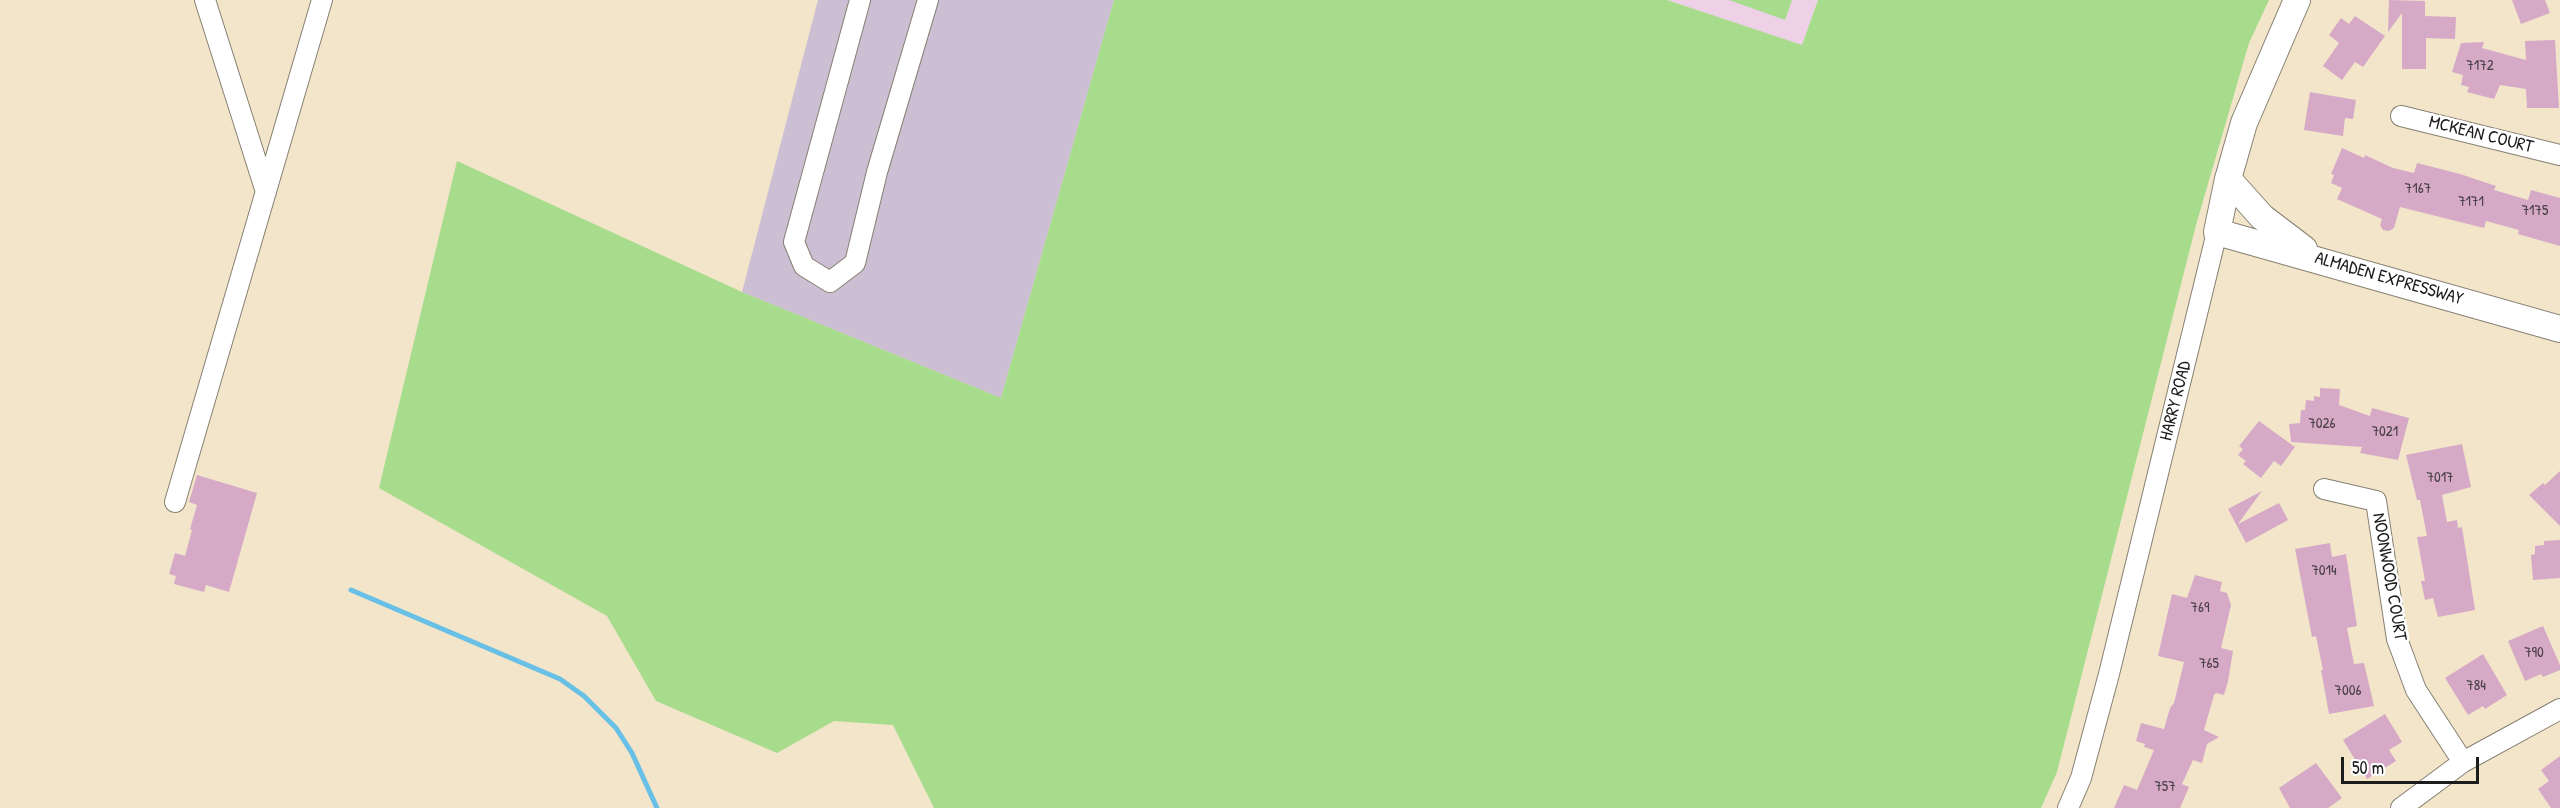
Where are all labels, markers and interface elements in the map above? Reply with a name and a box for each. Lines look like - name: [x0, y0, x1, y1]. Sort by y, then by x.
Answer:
- house number: 7172: [2466, 57, 2494, 75]
- street label: MCKEAN COURT: [2427, 112, 2535, 158]
- house number: 7167: [2405, 180, 2431, 198]
- house number: 7171: [2458, 193, 2484, 211]
- house number: 7175: [2522, 202, 2548, 220]
- street label: ALMADEN EXPRESSWAY: [2312, 248, 2466, 310]
- street label: HARRY ROAD: [2156, 359, 2196, 443]
- house number: 7026: [2308, 415, 2336, 433]
- house number: 7021: [2372, 423, 2398, 441]
- house number: 7017: [2426, 469, 2454, 487]
- street label: NOONWOOD COURT: [2367, 511, 2411, 643]
- house number: 7014: [2311, 562, 2337, 580]
- house number: 769: [2191, 599, 2209, 617]
- house number: 790: [2524, 644, 2544, 662]
- house number: 765: [2199, 655, 2219, 673]
- house number: 784: [2466, 677, 2486, 695]
- house number: 7006: [2335, 682, 2361, 700]
- scale bar: [2344, 745, 2482, 783]
- text: 50 m: [2352, 755, 2384, 780]
- house number: 757: [2154, 778, 2176, 796]

